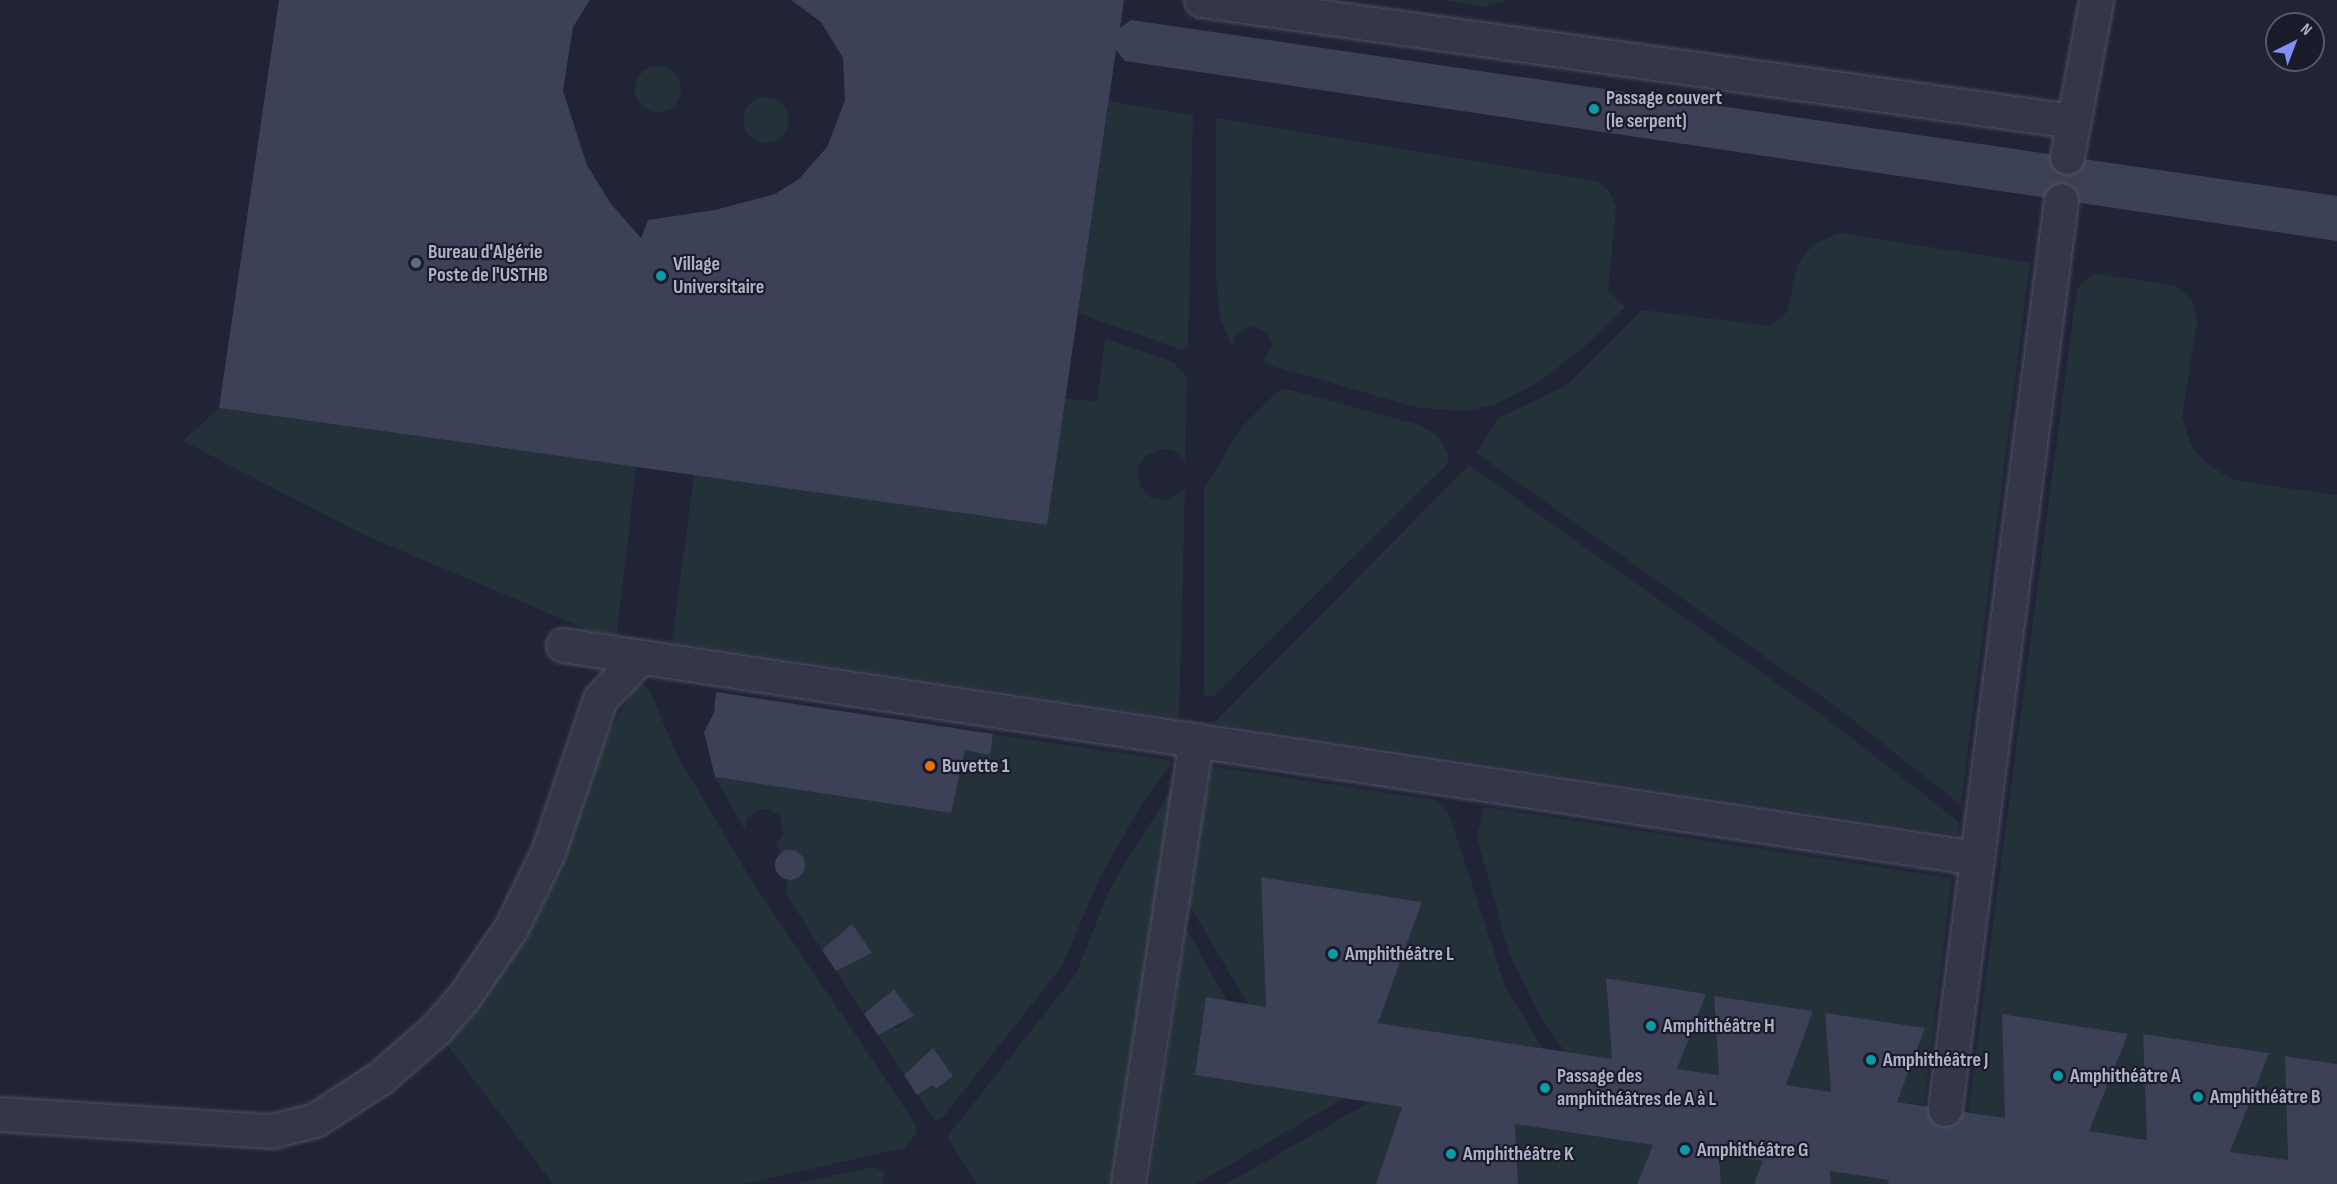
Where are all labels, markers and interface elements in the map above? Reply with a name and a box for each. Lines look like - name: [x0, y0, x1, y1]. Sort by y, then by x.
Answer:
- north arrow: [2265, 12, 2325, 72]
- text: N: [2297, 20, 2316, 40]
- place label: Passage couvert (le serpent): [1606, 86, 1722, 133]
- marker: Passage couvert (le serpent): [1587, 102, 1601, 116]
- place label: Bureau d'Algérie Poste de l'USTHB: [428, 240, 548, 287]
- place label: Village Universitaire: [673, 252, 764, 299]
- marker: Bureau d'Algérie Poste de l'USTHB: [409, 256, 423, 270]
- marker: Village Universitaire: [654, 269, 668, 283]
- place label: Buvette 1: [942, 754, 1010, 778]
- marker: Buvette 1: [923, 759, 937, 773]
- place label: Amphithéâtre L: [1345, 942, 1454, 966]
- marker: Amphithéâtre L: [1326, 947, 1340, 961]
- place label: Amphithéâtre H: [1663, 1014, 1775, 1038]
- marker: Amphithéâtre H: [1644, 1019, 1658, 1033]
- place label: Amphithéâtre J: [1883, 1048, 1989, 1072]
- marker: Amphithéâtre J: [1864, 1053, 1878, 1067]
- place label: Passage des amphithéâtres de A à L: [1557, 1064, 1716, 1111]
- place label: Amphithéâtre A: [2070, 1064, 2181, 1088]
- marker: Amphithéâtre A: [2051, 1069, 2065, 1083]
- marker: Passage des amphithéâtres de A à L: [1538, 1081, 1552, 1095]
- place label: Amphithéâtre B: [2210, 1085, 2321, 1109]
- marker: Amphithéâtre B: [2191, 1090, 2205, 1104]
- place label: Amphithéâtre G: [1697, 1138, 1809, 1162]
- place label: Amphithéâtre K: [1463, 1142, 1574, 1166]
- marker: Amphithéâtre G: [1678, 1143, 1692, 1157]
- marker: Amphithéâtre K: [1444, 1147, 1458, 1161]

